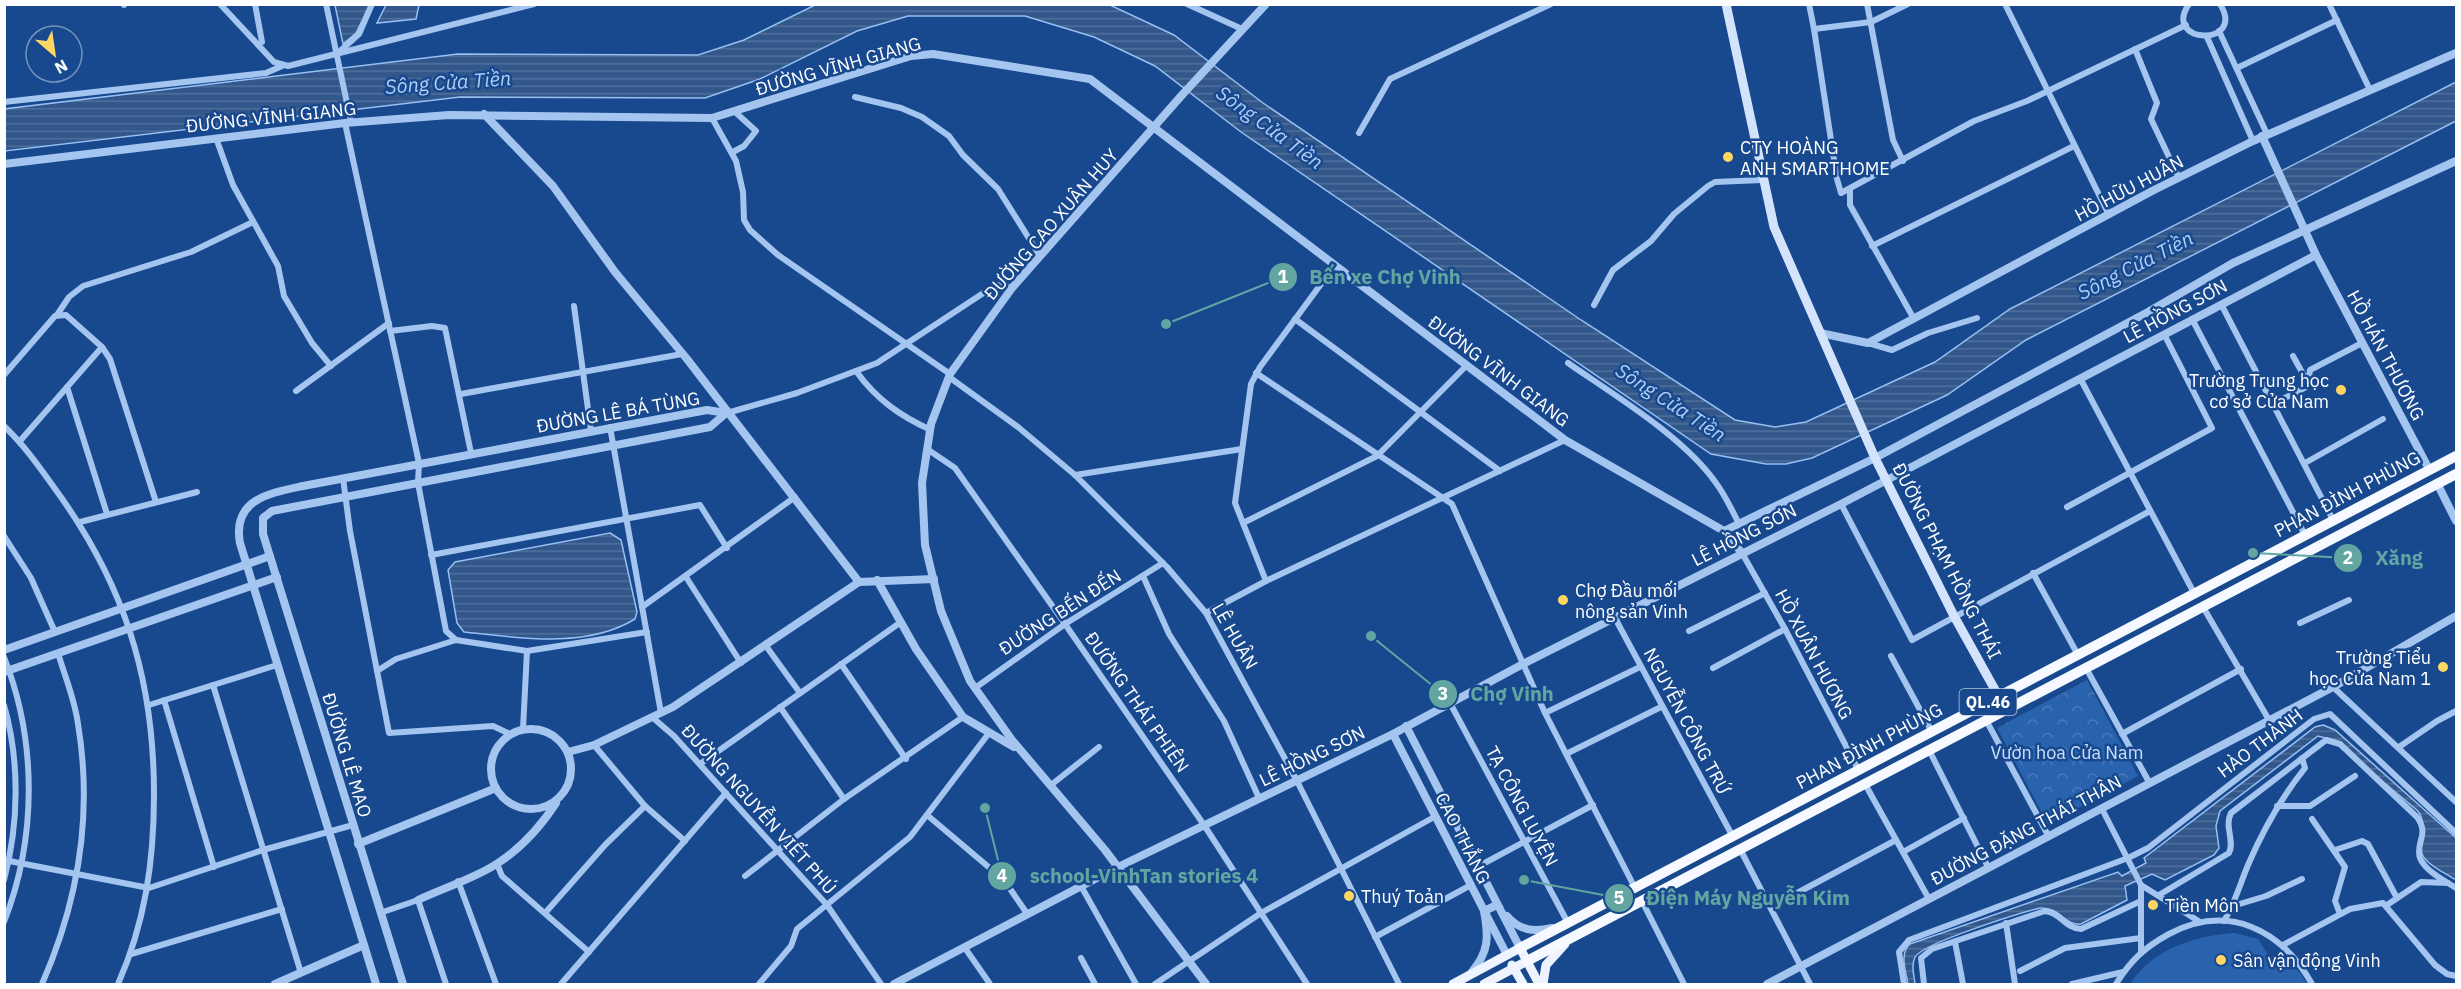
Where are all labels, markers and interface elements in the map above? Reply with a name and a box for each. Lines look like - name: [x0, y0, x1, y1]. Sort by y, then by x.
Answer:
- north arrow: [24, 24, 84, 84]
- street label: ĐƯỜNG VĨNH GIANG: [752, 30, 923, 101]
- text: N: [51, 56, 71, 79]
- water label: Sông Cửa Tiền: [384, 64, 512, 100]
- water label: Sông Cửa Tiền: [1211, 79, 1329, 175]
- street label: ĐƯỜNG VĨNH GIANG: [185, 96, 357, 137]
- place label: CTY HOÀNG ANH SMARTHOME: [1740, 136, 1890, 180]
- street label: ĐƯỜNG CAO XUÂN HUY: [978, 143, 1123, 304]
- street label: HỒ HỮU HUÂN: [2069, 147, 2187, 226]
- marker: CTY HOÀNG ANH SMARTHOME: [1721, 150, 1735, 164]
- water label: Sông Cửa Tiền: [2073, 224, 2197, 306]
- callout: Bến xe Chợ Vinh: [1268, 258, 1473, 296]
- text: Bến xe Chợ Vinh: [1309, 263, 1461, 290]
- text: 1: [1278, 265, 1289, 288]
- street label: LÊ HỒNG SƠN: [2118, 271, 2231, 348]
- street label: HỒ HÁN THƯƠNG: [2342, 285, 2433, 424]
- street label: ĐƯỜNG VĨNH GIANG: [1424, 310, 1575, 432]
- water label: Sông Cửa Tiền: [1611, 356, 1731, 448]
- place label: Trường Trung học cơ sở Cửa Nam: [2189, 369, 2329, 413]
- marker: Trường Trung học cơ sở Cửa Nam: [2334, 383, 2348, 397]
- street label: ĐƯỜNG LÊ BÁ TÙNG: [534, 385, 701, 438]
- street label: PHAN ĐÌNH PHÙNG: [2270, 446, 2424, 542]
- street label: ĐƯỜNG PHẠM HỒNG THÁI: [1887, 458, 2009, 663]
- street label: LÊ HỒNG SƠN: [1686, 496, 1800, 571]
- callout: Xăng: [2333, 539, 2434, 577]
- text: Xăng: [2375, 544, 2424, 571]
- text: 2: [2343, 546, 2353, 569]
- street label: ĐƯỜNG BẾN ĐẾN: [993, 561, 1125, 660]
- place label: Chợ Đầu mối nông sản Vinh: [1575, 579, 1688, 623]
- street label: HỒ XUÂN HƯƠNG: [1770, 584, 1861, 723]
- marker: Chợ Đầu mối nông sản Vinh: [1556, 593, 1570, 607]
- street label: LÊ HUÂN: [1207, 599, 1263, 673]
- street label: ĐƯỜNG THÁI PHIÊN: [1080, 627, 1195, 777]
- street label: NGUYỄN CÔNG TRỨ: [1639, 643, 1737, 799]
- place label: Trường Tiểu học Cửa Nam 1: [2309, 646, 2431, 690]
- marker: Trường Tiểu học Cửa Nam 1: [2436, 660, 2450, 674]
- callout: Chợ Vinh: [1428, 675, 1566, 713]
- text: Chợ Vinh: [1470, 680, 1554, 707]
- text: 3: [1438, 682, 1448, 705]
- road number: QL.46: [1960, 689, 2016, 715]
- street label: ĐƯỜNG LÊ MAO: [317, 690, 378, 820]
- street label: PHAN ĐÌNH PHÙNG: [1792, 698, 1946, 794]
- street label: HÀO THÀNH: [2213, 703, 2307, 783]
- street label: ĐƯỜNG NGUYỄN VIẾT PHÚ: [676, 717, 844, 899]
- street label: LÊ HỒNG SƠN: [1254, 718, 1369, 791]
- park label: Vườn hoa Cửa Nam: [1991, 741, 2143, 764]
- street label: TẠ CÔNG LUYỆN: [1481, 742, 1563, 870]
- street label: ĐƯỜNG ĐẶNG THÁI THÂN: [1926, 769, 2125, 890]
- street label: CAO THẮNG: [1430, 788, 1498, 887]
- callout: school-VinhTan stories 4: [987, 857, 1270, 895]
- text: school-VinhTan stories 4: [1030, 862, 1258, 889]
- text: 4: [997, 864, 1008, 887]
- callout: Điện Máy Nguyễn Kim: [1604, 879, 1862, 917]
- text: Điện Máy Nguyễn Kim: [1646, 884, 1850, 911]
- place label: Thuý Toản: [1361, 885, 1444, 908]
- text: 5: [1614, 886, 1625, 909]
- marker: Thuý Toản: [1342, 889, 1356, 903]
- place label: Tiền Môn: [2165, 894, 2239, 917]
- marker: Tiền Môn: [2146, 898, 2160, 912]
- place label: Sân vận động Vinh: [2233, 949, 2381, 972]
- marker: Sân vận động Vinh: [2214, 953, 2228, 967]

